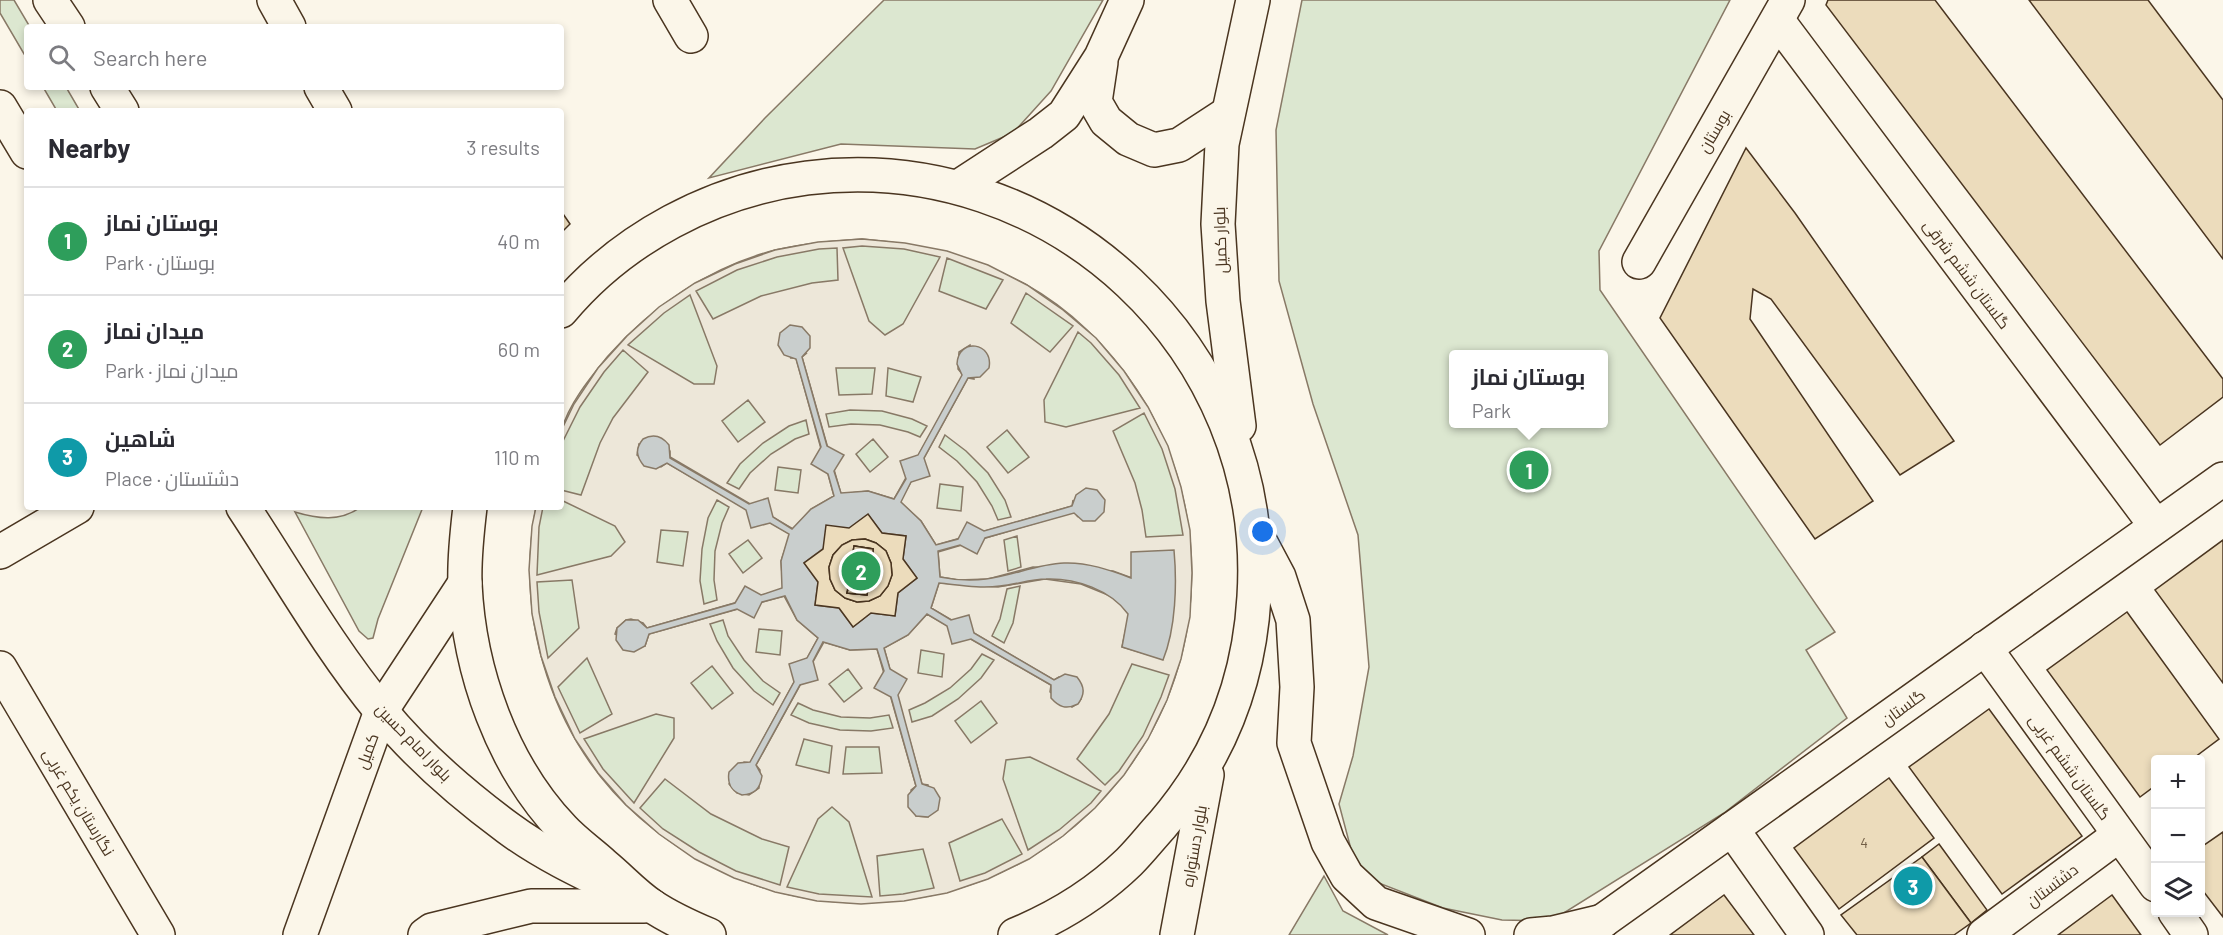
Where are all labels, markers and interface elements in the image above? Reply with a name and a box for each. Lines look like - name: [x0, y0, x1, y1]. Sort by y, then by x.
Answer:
- search box: [24, 24, 564, 90]
- icon: search: [45, 41, 78, 74]
- text: Search here: [93, 44, 207, 70]
- street label: بوستان: [1694, 106, 1735, 157]
- text: Nearby: [48, 132, 130, 163]
- text: 3 results: [466, 135, 540, 159]
- street label: بلوار کمیل: [1209, 206, 1232, 274]
- text: بوستان نماز: [105, 209, 219, 235]
- street label: گلستان ششم شرقی: [1918, 215, 2015, 334]
- text: 1: [64, 229, 71, 253]
- text: 40 m: [497, 229, 540, 253]
- text: Park · بوستان: [105, 250, 215, 274]
- text: میدان نماز: [105, 317, 204, 343]
- text: 2: [62, 337, 73, 361]
- text: 60 m: [498, 337, 540, 361]
- popup: [1449, 350, 1608, 428]
- text: Park · میدان نماز: [105, 358, 239, 382]
- text: بوستان نماز: [1472, 363, 1585, 389]
- text: Park: [1472, 398, 1511, 422]
- text: شاهین: [105, 425, 175, 451]
- text: 3: [62, 445, 73, 469]
- text: 110 m: [494, 445, 540, 469]
- pin: 1: [1510, 448, 1549, 492]
- text: Place · دشتستان: [105, 466, 239, 490]
- your location: [1248, 517, 1277, 546]
- pin: 2: [842, 548, 880, 594]
- street label: گلستان: [1877, 684, 1930, 730]
- street label: بلوار امام حسین: [370, 699, 456, 787]
- street label: گلستان ششم غربی: [2023, 710, 2115, 825]
- street label: کمیل: [351, 730, 384, 772]
- street label: نگارستان یکم غربی: [37, 744, 119, 861]
- map controls: [2151, 755, 2205, 917]
- button: +: [2151, 755, 2205, 809]
- street label: بلوار دستواره: [1177, 803, 1211, 889]
- button: −: [2151, 809, 2205, 863]
- house number: 4: [1860, 834, 1868, 851]
- street label: دشتستان: [2022, 859, 2082, 912]
- button: layers: [2151, 863, 2205, 917]
- pin: 3: [1894, 864, 1932, 908]

